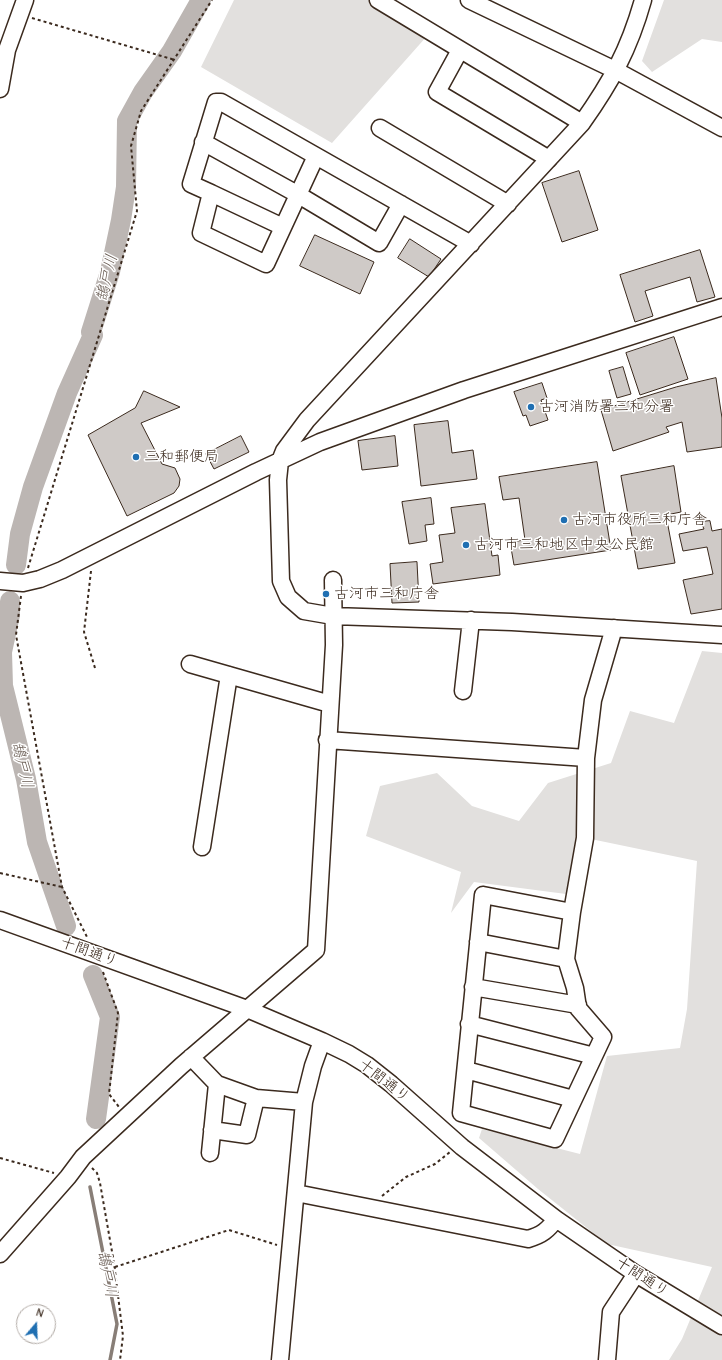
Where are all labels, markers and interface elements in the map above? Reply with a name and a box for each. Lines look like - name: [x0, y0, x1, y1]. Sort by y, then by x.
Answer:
- water label: 鵠戸川: [92, 252, 122, 304]
- place label: 古河消防署三和分署: [539, 398, 674, 416]
- marker: 古河消防署三和分署: [526, 402, 536, 412]
- place label: 三和郵便局: [144, 448, 219, 466]
- marker: 三和郵便局: [131, 452, 141, 462]
- place label: 古河市役所三和庁舎: [572, 511, 707, 529]
- marker: 古河市役所三和庁舎: [559, 515, 569, 525]
- place label: 古河市三和地区中央公民館: [474, 536, 654, 554]
- marker: 古河市三和地区中央公民館: [461, 540, 471, 550]
- place label: 古河市三和庁舎: [334, 585, 439, 603]
- marker: 古河市三和庁舎: [321, 589, 331, 599]
- water label: 鵠戸川: [7, 739, 37, 791]
- street label: 十間通り: [58, 933, 120, 971]
- street label: 十間通り: [355, 1055, 413, 1107]
- water label: 鵠戸川: [93, 1249, 121, 1299]
- street label: 十間通り: [612, 1253, 672, 1301]
- north arrow: [16, 1304, 56, 1344]
- text: N: [34, 1306, 45, 1320]

